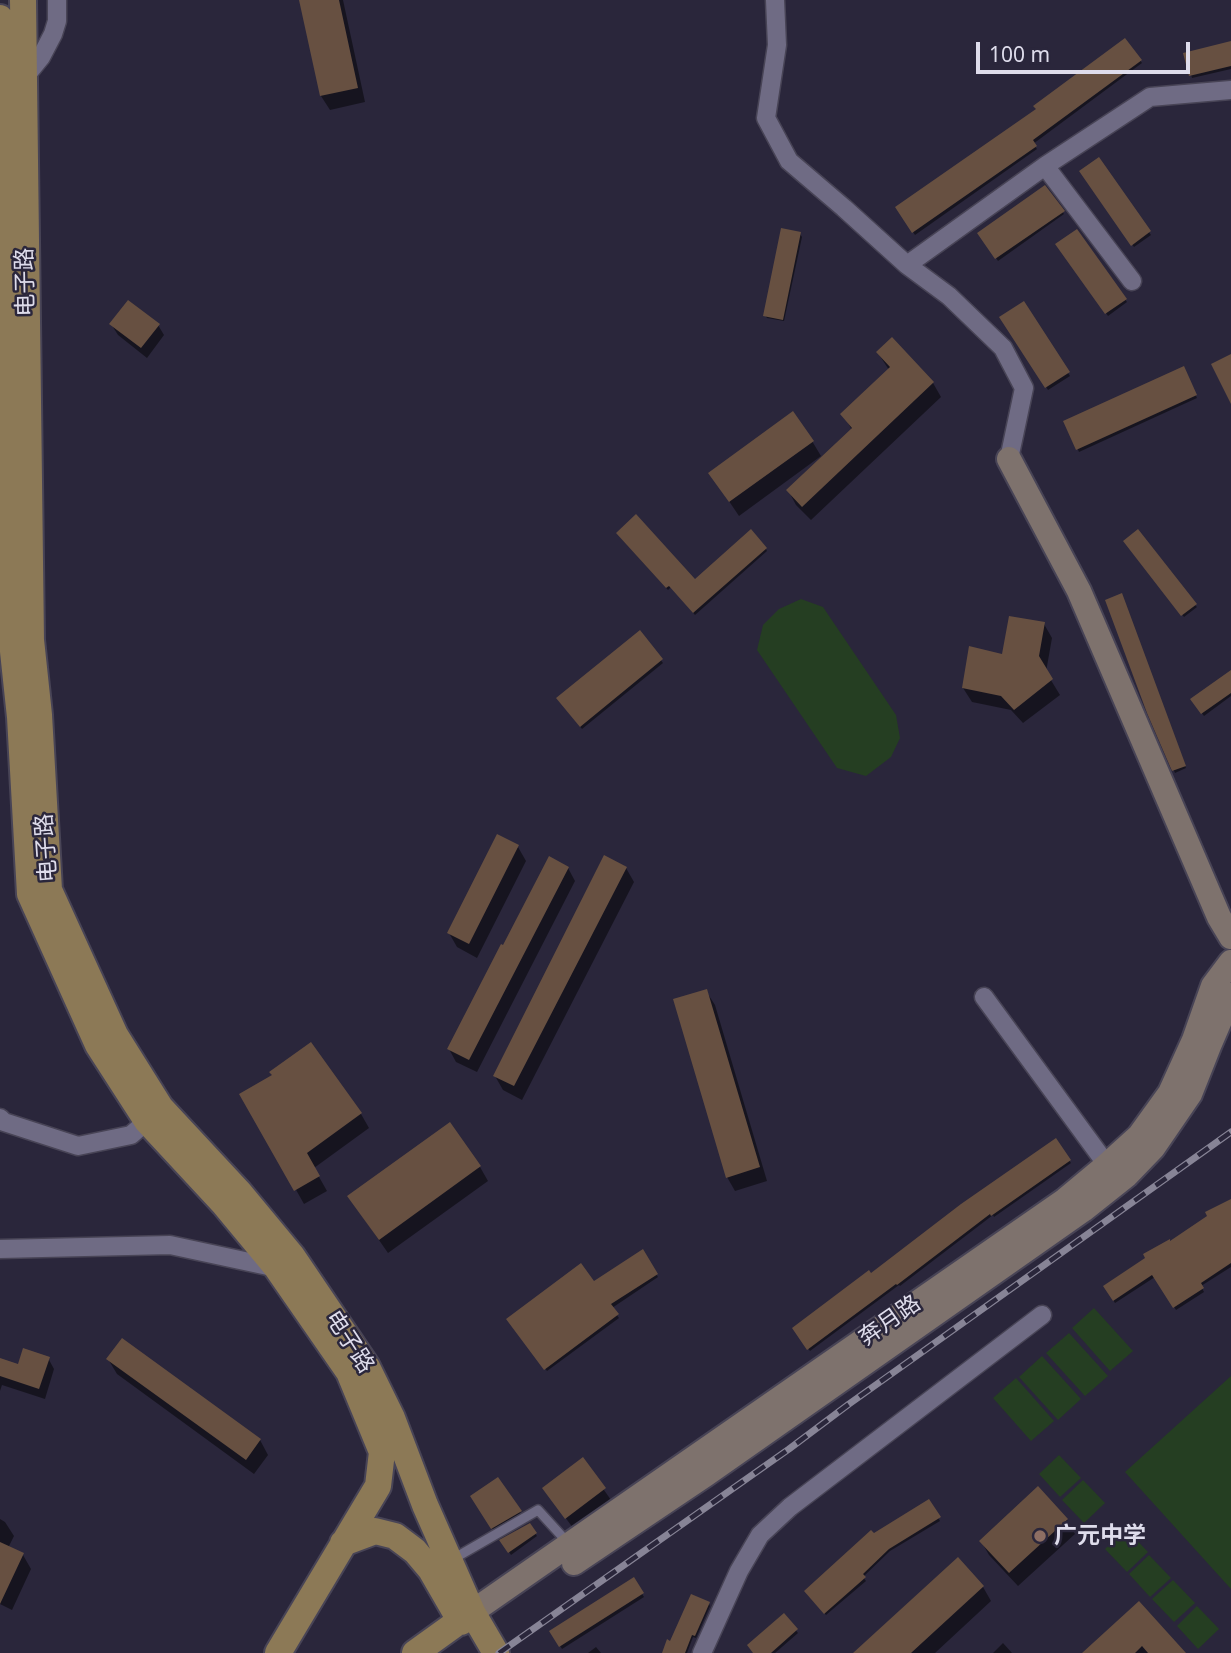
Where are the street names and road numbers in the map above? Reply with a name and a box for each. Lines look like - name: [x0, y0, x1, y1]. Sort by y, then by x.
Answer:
- street label: 电子路: [12, 247, 40, 317]
- street label: 电子路: [31, 813, 63, 883]
- street label: 奔月路: [854, 1290, 926, 1352]
- street label: 电子路: [319, 1306, 379, 1378]

